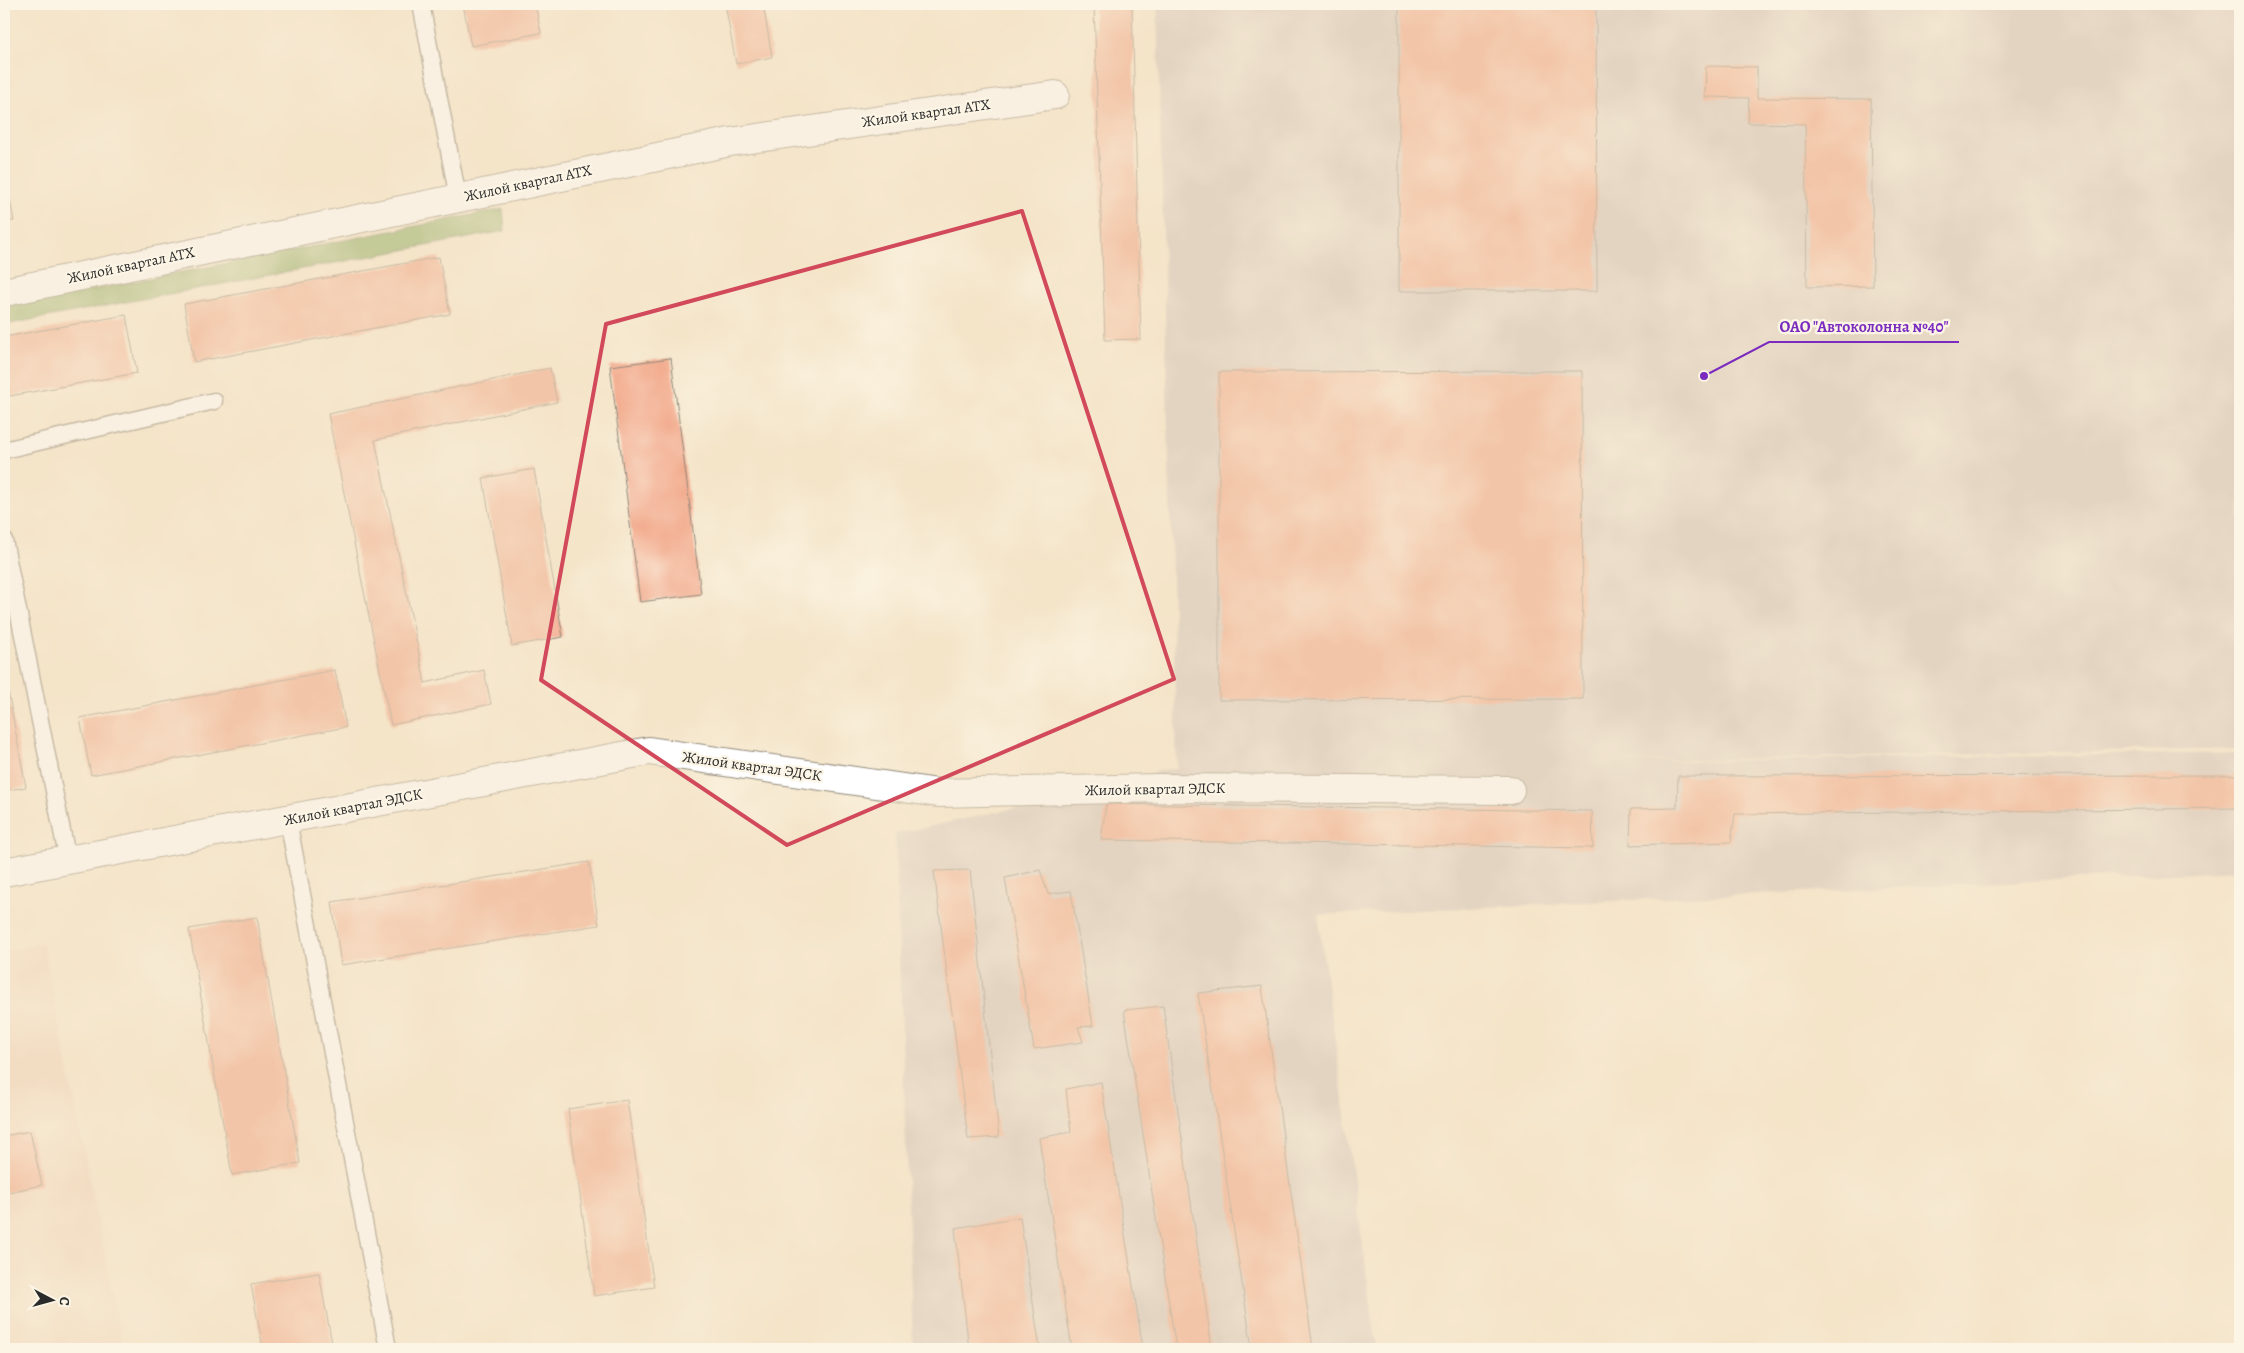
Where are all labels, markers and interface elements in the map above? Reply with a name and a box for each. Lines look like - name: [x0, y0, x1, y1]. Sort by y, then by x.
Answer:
- street label: Жилой квартал АТХ: [861, 94, 992, 132]
- street label: Жилой квартал АТХ: [463, 160, 594, 206]
- street label: Жилой квартал АТХ: [66, 242, 197, 288]
- callout: ОАО "Автоколонна №40": [1769, 311, 1959, 342]
- text: ОАО "Автоколонна №40": [1779, 316, 1949, 338]
- street label: Жилой квартал ЭДСК: [681, 746, 823, 786]
- street label: Жилой квартал ЭДСК: [1085, 778, 1226, 800]
- street label: Жилой квартал ЭДСК: [282, 784, 424, 830]
- north arrow: [28, 1276, 78, 1326]
- text: С: [54, 1296, 74, 1307]

